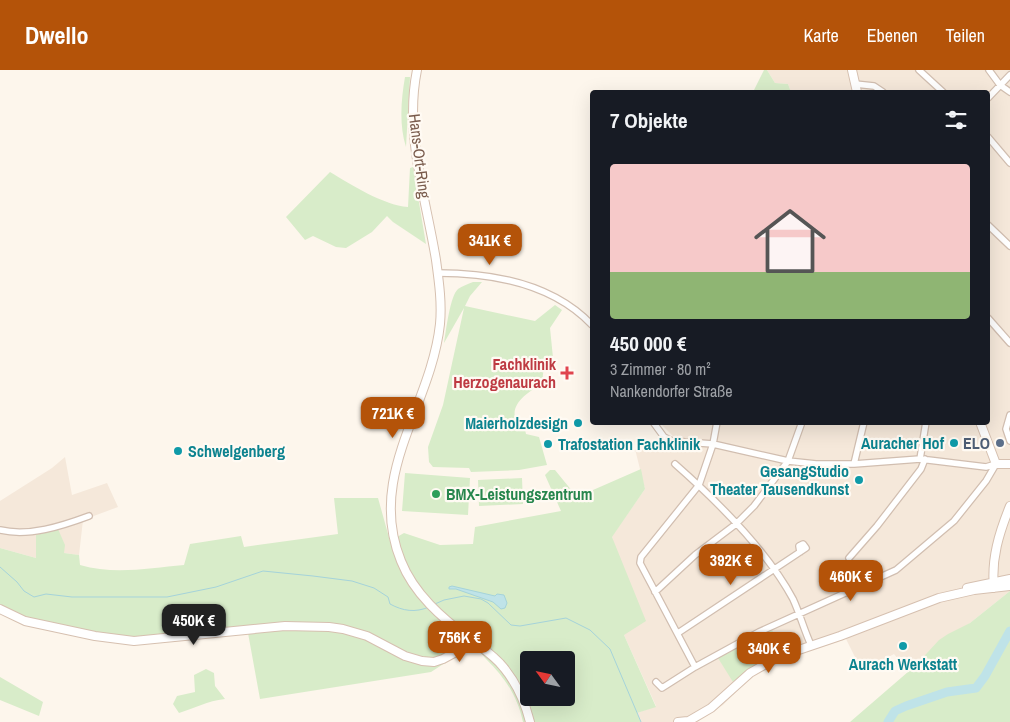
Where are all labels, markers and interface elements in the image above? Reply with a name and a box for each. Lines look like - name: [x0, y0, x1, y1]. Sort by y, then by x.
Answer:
- text: Dwello: [25, 19, 88, 51]
- text: Karte: [803, 23, 839, 48]
- text: Ebenen: [867, 23, 918, 48]
- text: Teilen: [946, 23, 985, 48]
- text: 7 Objekte: [610, 106, 688, 135]
- icon: filters: [942, 106, 970, 134]
- street label: Hans-Ort-Ring: [404, 112, 436, 200]
- icon: home: [745, 196, 835, 286]
- pin: 341K €: [449, 224, 531, 266]
- text: 341K €: [469, 229, 511, 251]
- text: 450 000 €: [610, 329, 687, 358]
- place label: Fachklinik Herzogenaurach: [453, 353, 557, 393]
- text: 3 Zimmer · 80 m²: [610, 358, 711, 380]
- marker: Fachklinik Herzogenaurach: [560, 366, 574, 380]
- text: Nankendorfer Straße: [610, 380, 733, 402]
- pin: 721K €: [352, 396, 434, 439]
- text: 721K €: [372, 402, 414, 424]
- place label: Maierholzdesign: [465, 412, 568, 434]
- marker: Maierholzdesign: [572, 417, 584, 429]
- place label: Auracher Hof: [861, 432, 945, 454]
- place label: ELO: [963, 432, 990, 454]
- place label: Trafostation Fachklinik: [558, 433, 701, 455]
- marker: Auracher Hof: [948, 437, 960, 449]
- marker: ELO: [994, 437, 1006, 449]
- marker: Trafostation Fachklinik: [542, 438, 554, 450]
- place label: Schwelgenberg: [188, 440, 285, 462]
- marker: Schwelgenberg: [172, 445, 184, 457]
- place label: GesangStudio Theater Tausendkunst: [710, 460, 850, 500]
- marker: GesangStudio Theater Tausendkunst: [853, 474, 865, 486]
- place label: BMX-Leistungszentrum: [446, 483, 593, 505]
- marker: BMX-Leistungszentrum: [430, 488, 442, 500]
- pin: 392K €: [690, 544, 772, 586]
- text: 392K €: [710, 549, 752, 571]
- pin: 460K €: [810, 560, 892, 602]
- text: 460K €: [830, 565, 872, 587]
- pin: 450K €: [153, 604, 235, 646]
- text: 450K €: [173, 609, 215, 631]
- pin: 756K €: [419, 620, 501, 663]
- text: 756K €: [439, 626, 481, 648]
- pin: 340K €: [728, 632, 810, 674]
- text: 340K €: [748, 637, 790, 659]
- marker: Aurach Werkstatt: [897, 640, 909, 652]
- north arrow: [520, 651, 575, 706]
- map controls: [520, 651, 575, 706]
- place label: Aurach Werkstatt: [849, 653, 958, 675]

